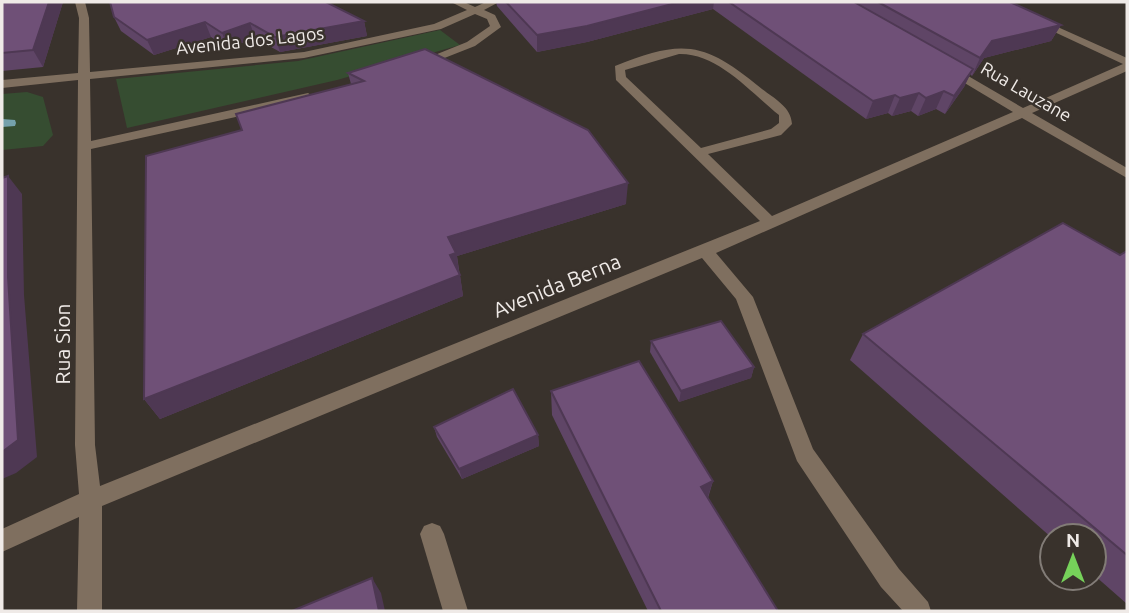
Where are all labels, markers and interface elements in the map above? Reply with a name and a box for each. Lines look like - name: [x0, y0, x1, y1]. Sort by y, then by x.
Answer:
- street label: Avenida dos Lagos: [175, 22, 325, 58]
- street label: Rua Lauzane: [978, 57, 1075, 125]
- street label: Avenida Berna: [489, 249, 624, 322]
- street label: Rua Sion: [50, 303, 74, 385]
- north arrow: [1038, 522, 1108, 592]
- text: N: [1066, 529, 1080, 551]

